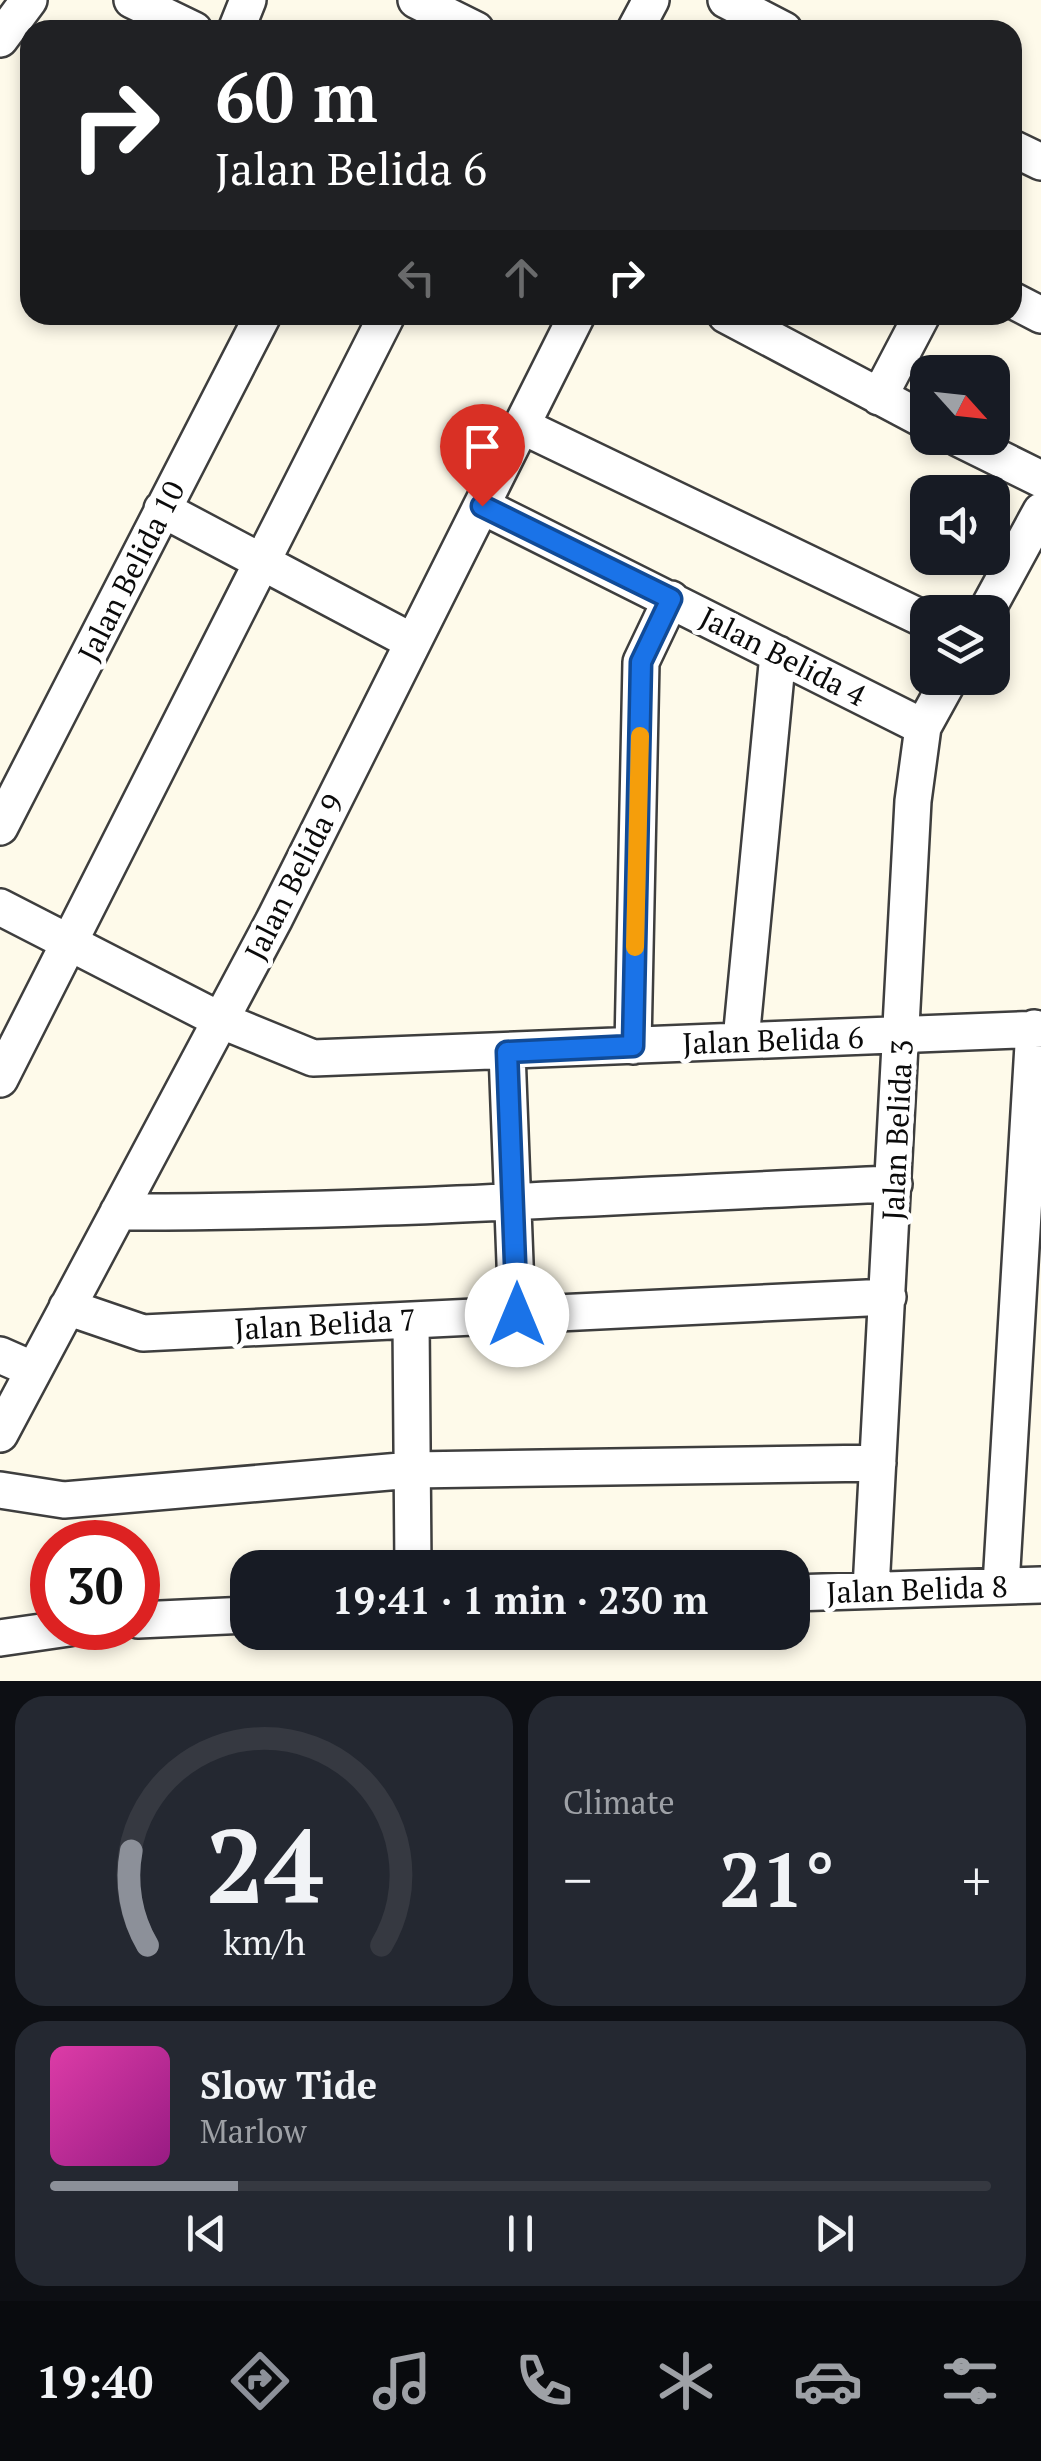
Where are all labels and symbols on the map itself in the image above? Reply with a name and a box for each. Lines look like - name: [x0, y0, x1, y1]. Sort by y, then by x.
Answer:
- north arrow: [910, 355, 1010, 455]
- pin: [440, 404, 525, 507]
- street label: Jalan Belida 10: [68, 474, 194, 668]
- street label: Jalan Belida 4: [693, 597, 873, 715]
- street label: Jalan Belida 9: [235, 787, 353, 967]
- street label: Jalan Belida 6: [682, 1017, 864, 1063]
- street label: Jalan Belida 3: [872, 1038, 922, 1222]
- position arrow: [465, 1263, 569, 1367]
- street label: Jalan Belida 7: [233, 1299, 417, 1349]
- speed limit sign: 30: [30, 1520, 160, 1650]
- street label: Jalan Belida 8: [826, 1566, 1008, 1612]

